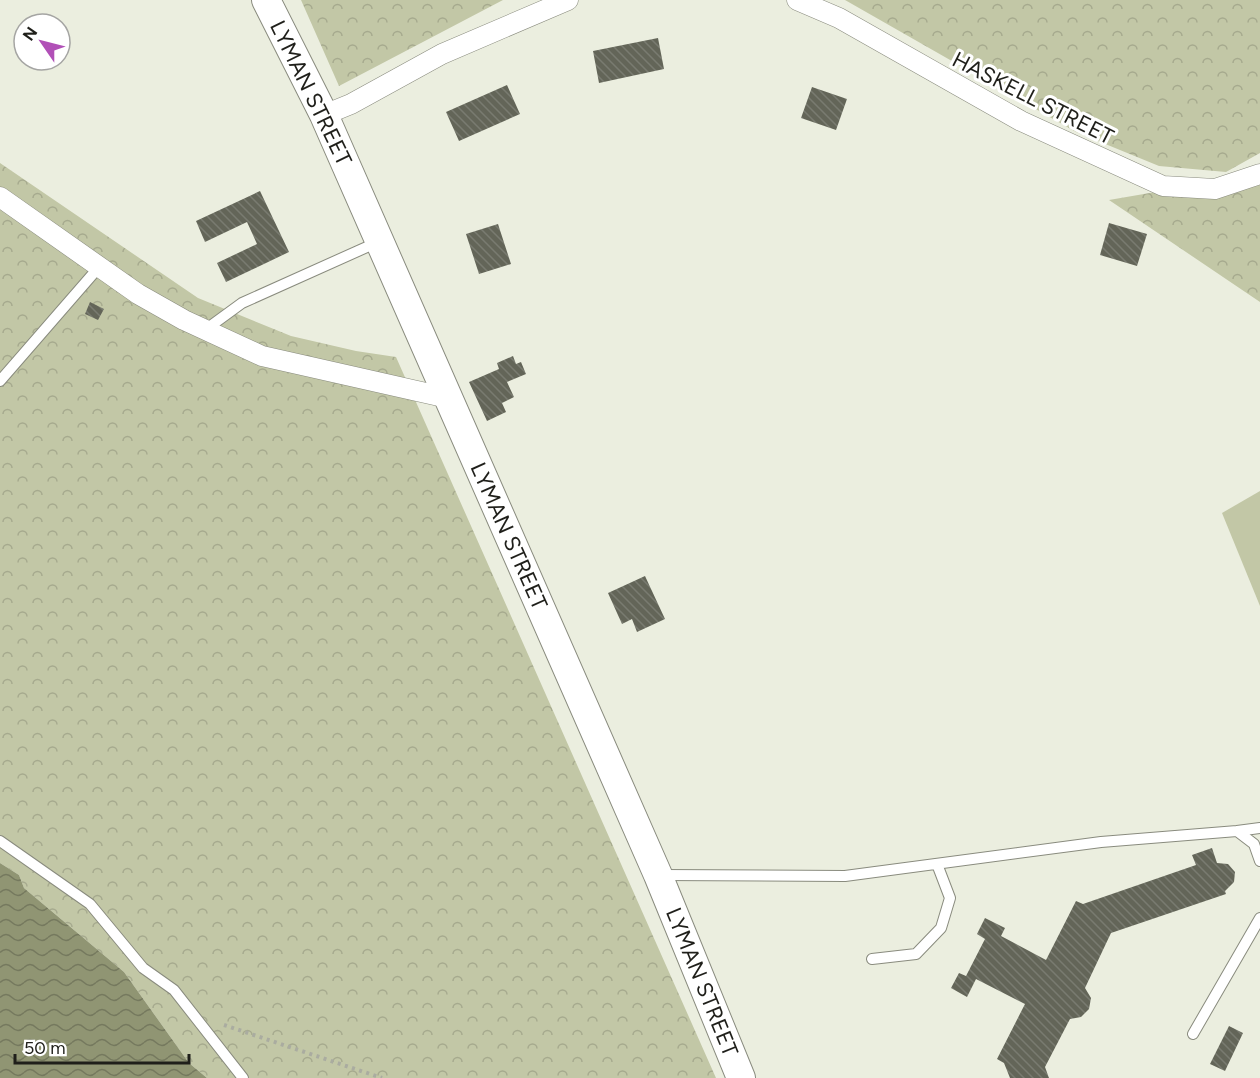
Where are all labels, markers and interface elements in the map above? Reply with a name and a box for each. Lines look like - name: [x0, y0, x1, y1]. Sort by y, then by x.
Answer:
- north arrow: [12, 12, 72, 72]
- street label: LYMAN STREET: [264, 16, 358, 170]
- text: N: [19, 23, 41, 44]
- street label: HASKELL STREET: [948, 46, 1118, 150]
- street label: LYMAN STREET: [465, 458, 553, 614]
- street label: LYMAN STREET: [660, 904, 744, 1060]
- scale bar: [15, 1027, 189, 1065]
- text: 50 m: [24, 1037, 66, 1059]

